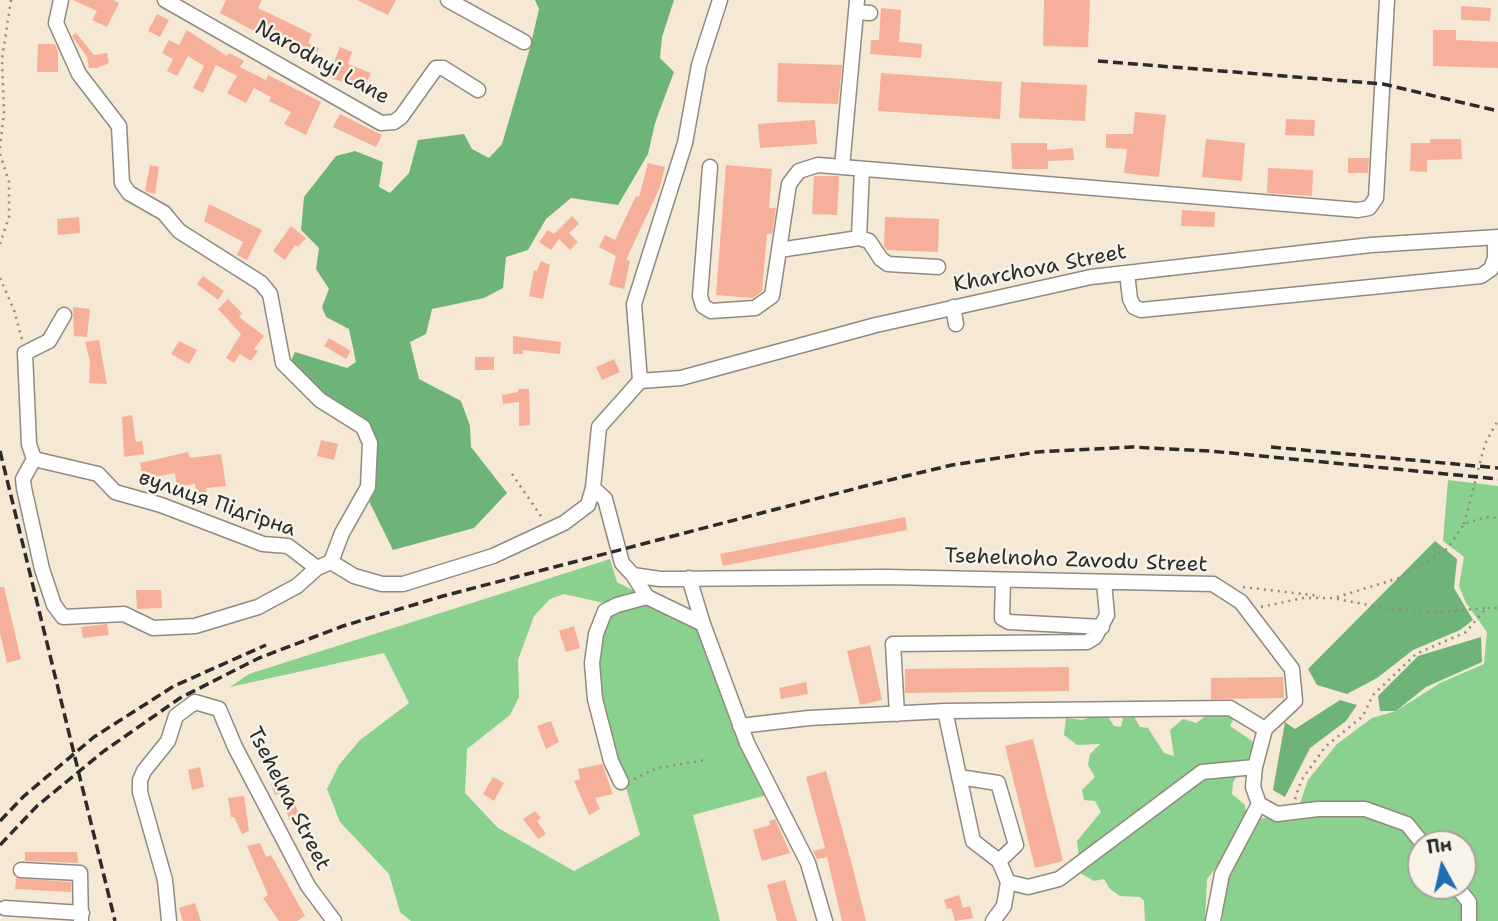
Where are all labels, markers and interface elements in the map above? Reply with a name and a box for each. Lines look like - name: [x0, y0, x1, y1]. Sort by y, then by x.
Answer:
- street label: Narodnyi Lane: [250, 16, 394, 110]
- street label: Kharchova Street: [951, 240, 1129, 298]
- street label: вулиця Підгірна: [135, 465, 299, 543]
- street label: Tsehelnoho Zavodu Street: [944, 544, 1208, 578]
- street label: Tsehelna Street: [241, 723, 335, 875]
- north arrow: [1407, 830, 1477, 900]
- text: Пн: [1425, 832, 1453, 860]

